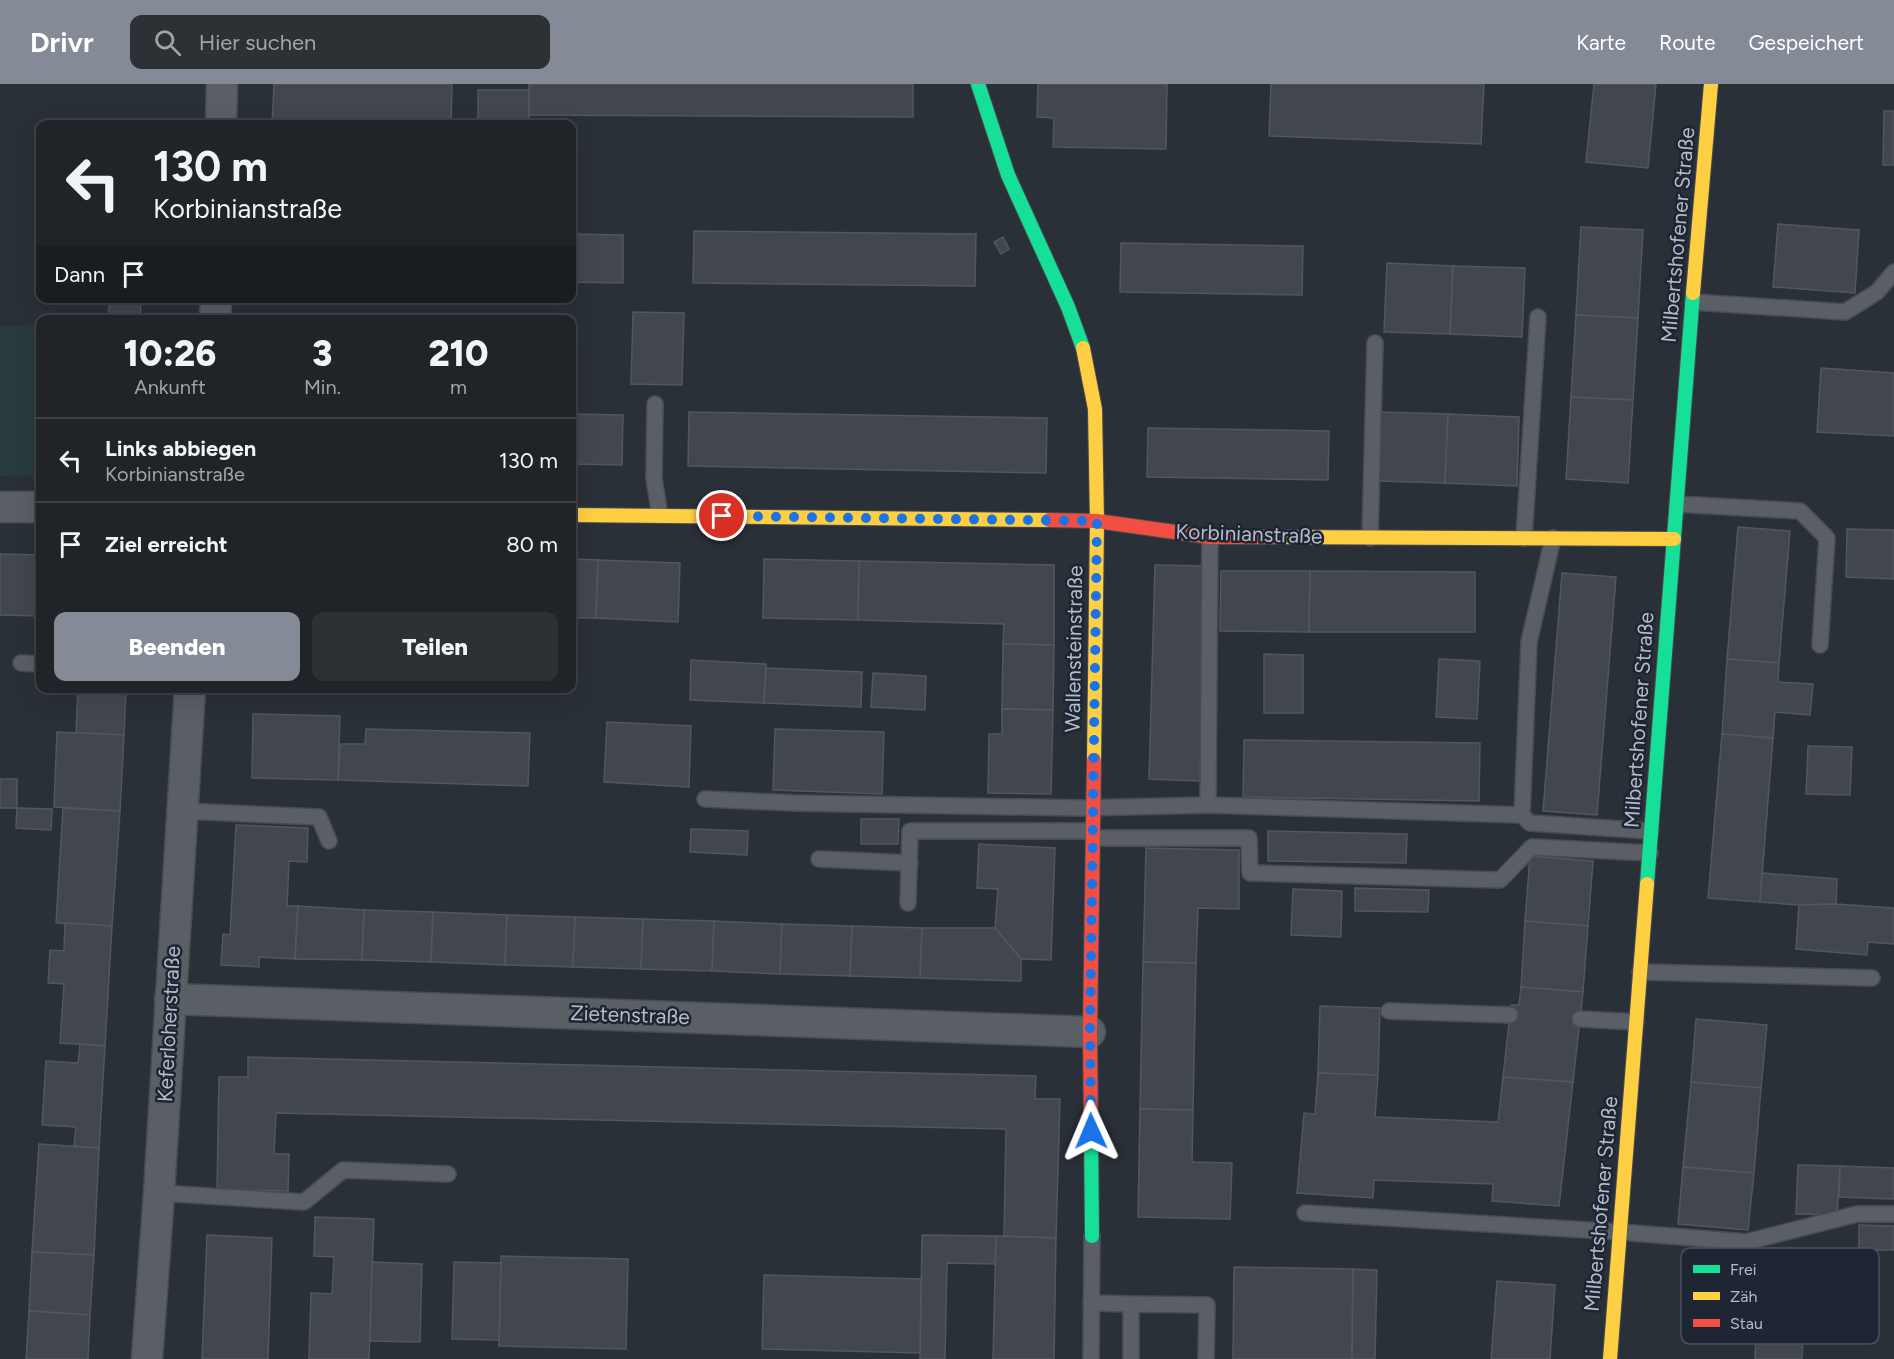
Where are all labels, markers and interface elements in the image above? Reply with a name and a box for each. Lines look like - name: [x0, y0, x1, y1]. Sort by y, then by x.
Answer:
- search box: [130, 15, 550, 69]
- text: Drivr: [30, 25, 94, 59]
- icon: search: [151, 26, 184, 59]
- text: Hier suchen: [199, 29, 316, 56]
- text: Karte: [1576, 30, 1626, 55]
- text: Route: [1659, 30, 1715, 55]
- text: Gespeichert: [1748, 30, 1864, 55]
- street label: Milbertshofener Straße: [1656, 126, 1699, 344]
- text: 130 m: [153, 141, 268, 192]
- icon: left: [54, 144, 132, 222]
- text: Korbinianstraße: [153, 192, 342, 225]
- icon: arrive: [117, 258, 150, 291]
- text: Dann: [54, 261, 105, 288]
- text: 10:26: [124, 332, 216, 375]
- text: 3: [312, 332, 332, 375]
- text: 210: [428, 332, 488, 375]
- text: Ankunft: [134, 375, 206, 399]
- text: Min.: [304, 375, 341, 399]
- text: m: [450, 375, 467, 399]
- text: Links abbiegen: [105, 435, 256, 462]
- icon: left: [54, 444, 87, 477]
- text: 130 m: [499, 447, 558, 474]
- text: Korbinianstraße: [105, 462, 245, 486]
- pin: [696, 490, 747, 541]
- icon: arrive: [705, 499, 738, 532]
- street label: Korbinianstraße: [1175, 518, 1323, 549]
- icon: arrive: [54, 528, 87, 561]
- text: Ziel erreicht: [105, 531, 228, 558]
- text: 80 m: [506, 531, 558, 558]
- street label: Wallensteinstraße: [1060, 565, 1087, 733]
- street label: Milbertshofener Straße: [1618, 611, 1659, 829]
- button: Beenden: [54, 612, 300, 681]
- button: Teilen: [312, 612, 558, 681]
- street label: Keferloherstraße: [152, 945, 185, 1103]
- street label: Zietenstraße: [570, 1000, 690, 1029]
- street label: Milbertshofener Straße: [1579, 1095, 1622, 1313]
- position arrow: [1059, 1099, 1123, 1163]
- legend: [1681, 1248, 1879, 1344]
- text: Frei: [1730, 1260, 1756, 1279]
- text: Zäh: [1730, 1287, 1757, 1306]
- text: Stau: [1730, 1314, 1763, 1333]

